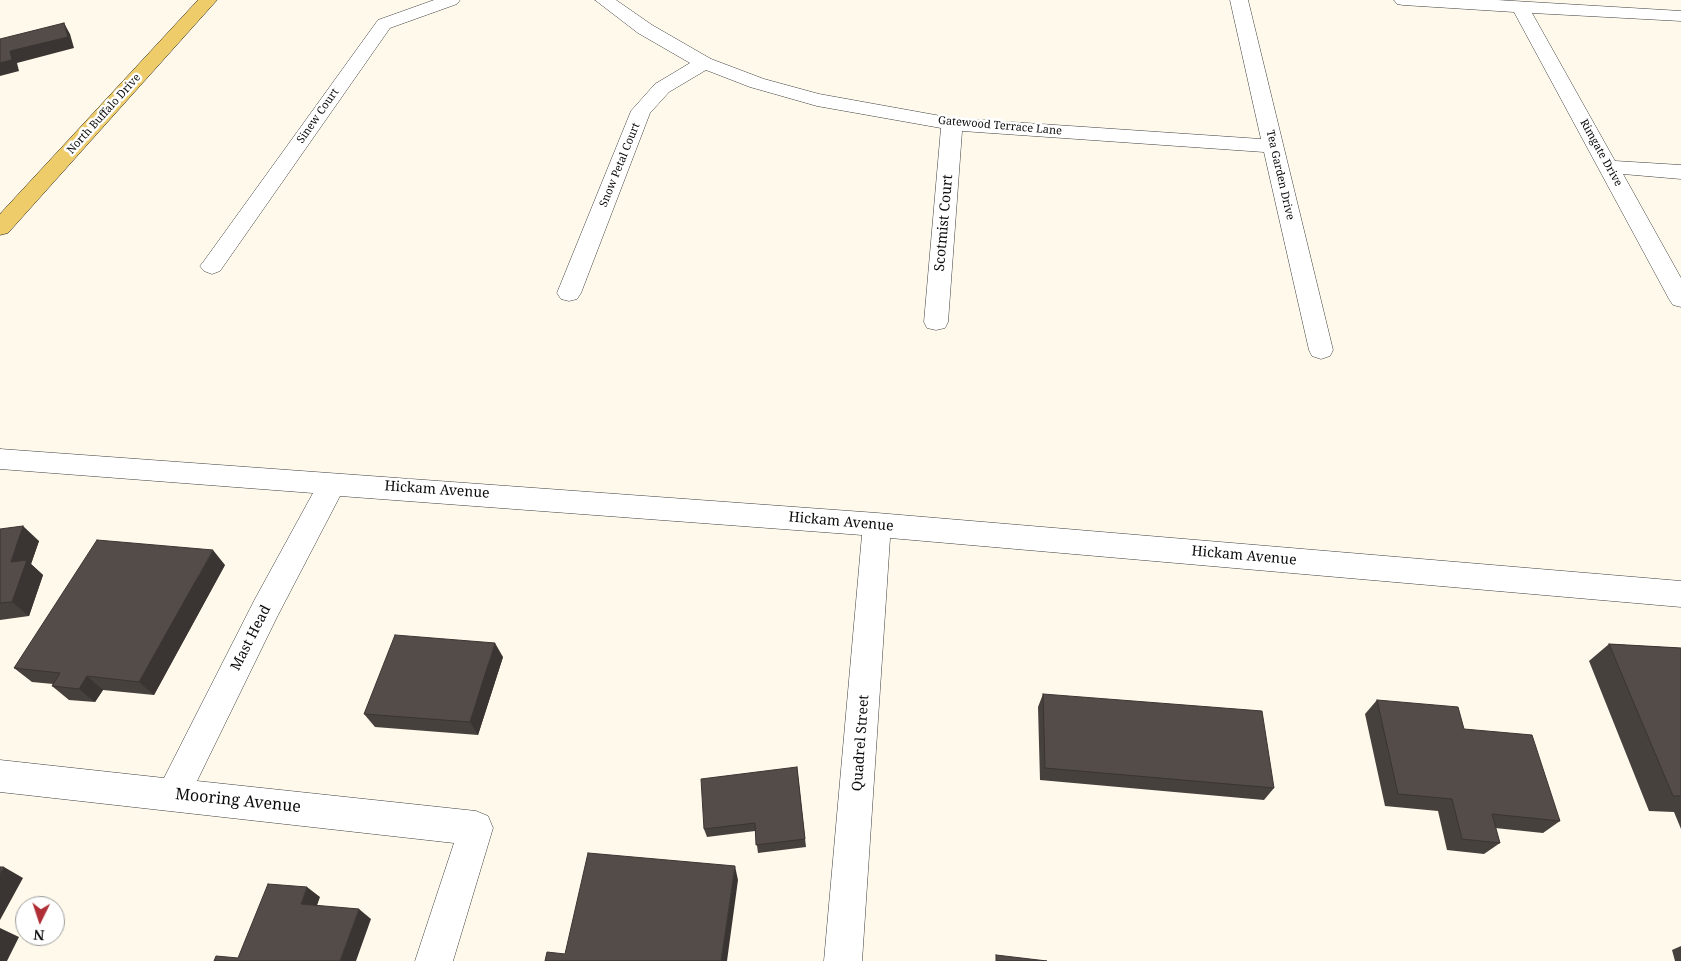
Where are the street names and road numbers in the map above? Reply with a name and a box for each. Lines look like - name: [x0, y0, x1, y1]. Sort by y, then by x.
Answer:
- street label: North Buffalo Drive: [65, 71, 143, 157]
- street label: Sinew Court: [294, 86, 342, 146]
- street label: Gatewood Terrace Lane: [938, 114, 1062, 138]
- street label: Rimgate Drive: [1577, 117, 1625, 189]
- street label: Snow Petal Court: [597, 121, 643, 209]
- street label: Tea Garden Drive: [1263, 129, 1297, 221]
- street label: Scotmist Court: [931, 174, 957, 272]
- street label: Hickam Avenue: [384, 478, 490, 502]
- street label: Hickam Avenue: [788, 509, 894, 535]
- street label: Hickam Avenue: [1191, 543, 1297, 569]
- street label: Mast Head: [227, 603, 275, 673]
- street label: Quadrel Street: [849, 694, 873, 792]
- street label: Mooring Avenue: [174, 785, 302, 817]

